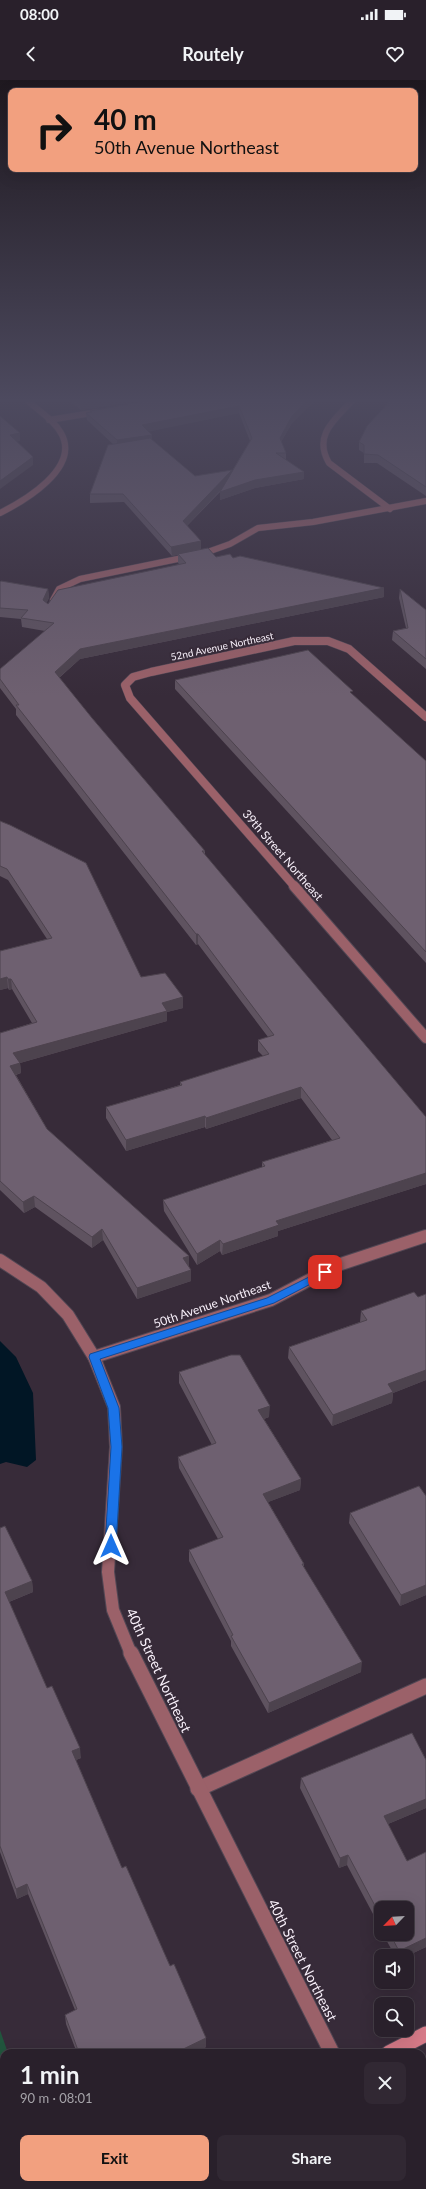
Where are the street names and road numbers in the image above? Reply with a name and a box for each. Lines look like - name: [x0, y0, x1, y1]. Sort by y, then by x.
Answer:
- street label: 52nd Avenue Northeast: [169, 629, 275, 663]
- street label: 39th Street Northeast: [239, 806, 327, 904]
- street label: 50th Avenue Northeast: [151, 1277, 273, 1331]
- street label: 40th Street Northeast: [123, 1605, 195, 1735]
- street label: 40th Street Northeast: [265, 1896, 341, 2024]

